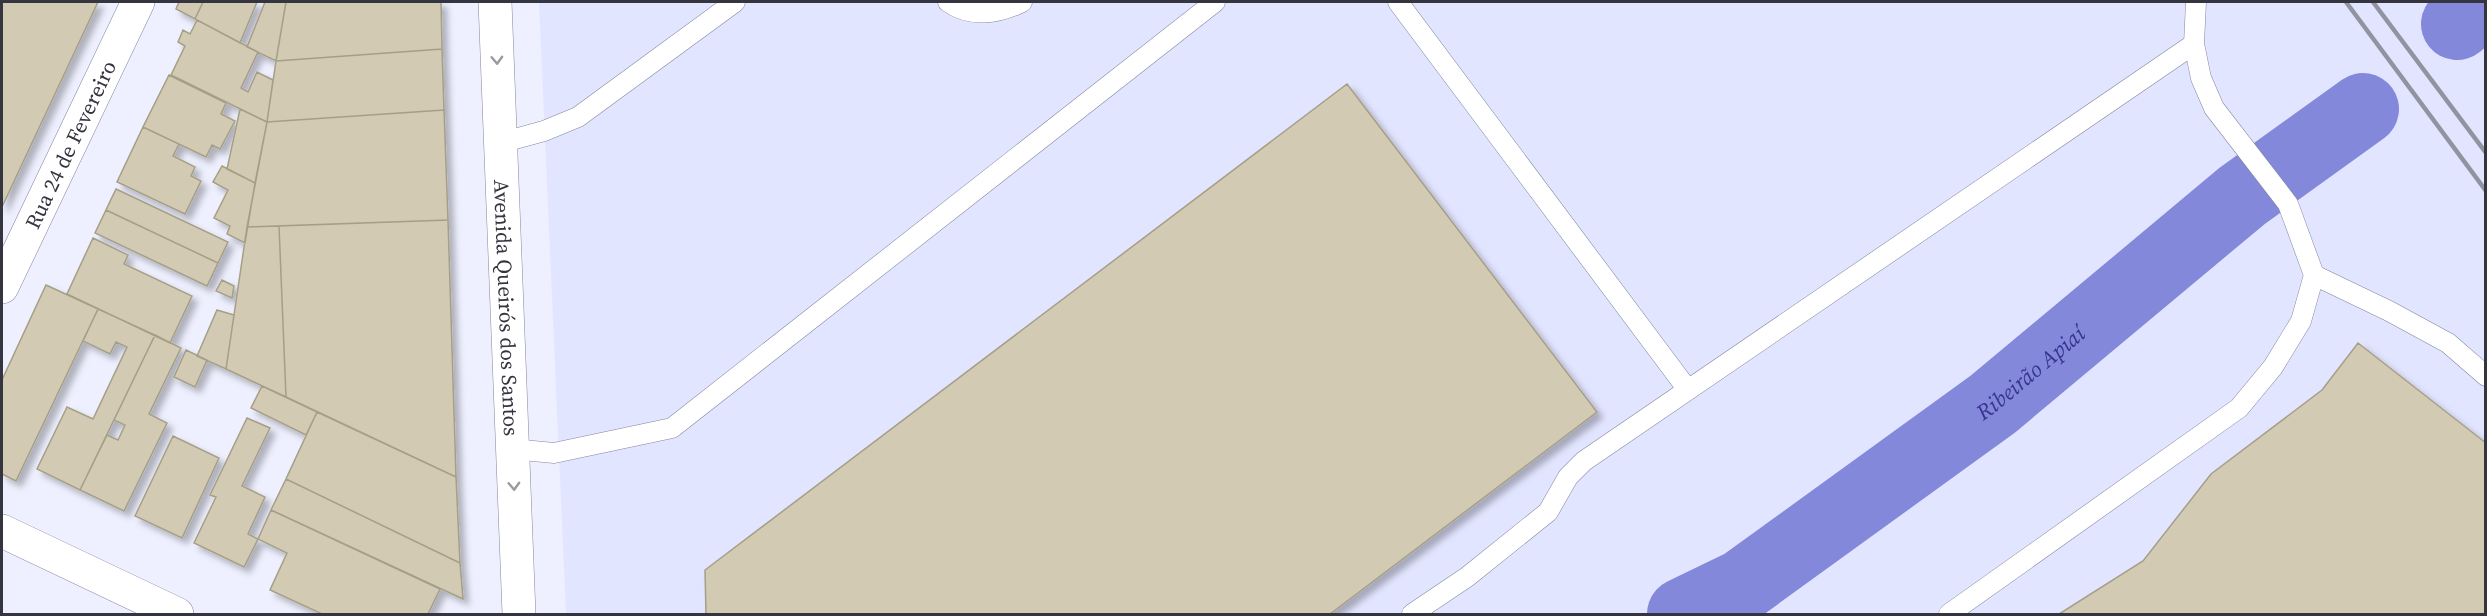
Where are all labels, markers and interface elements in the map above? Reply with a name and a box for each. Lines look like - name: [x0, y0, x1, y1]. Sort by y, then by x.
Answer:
- street label: Rua 24 de Fevereiro: [17, 55, 123, 233]
- one-way arrow: [491, 55, 503, 64]
- street label: Avenida Queirós dos Santos: [487, 179, 527, 437]
- water label: Ribeirão Apiaí: [1969, 318, 2092, 427]
- one-way arrow: [507, 481, 520, 490]

